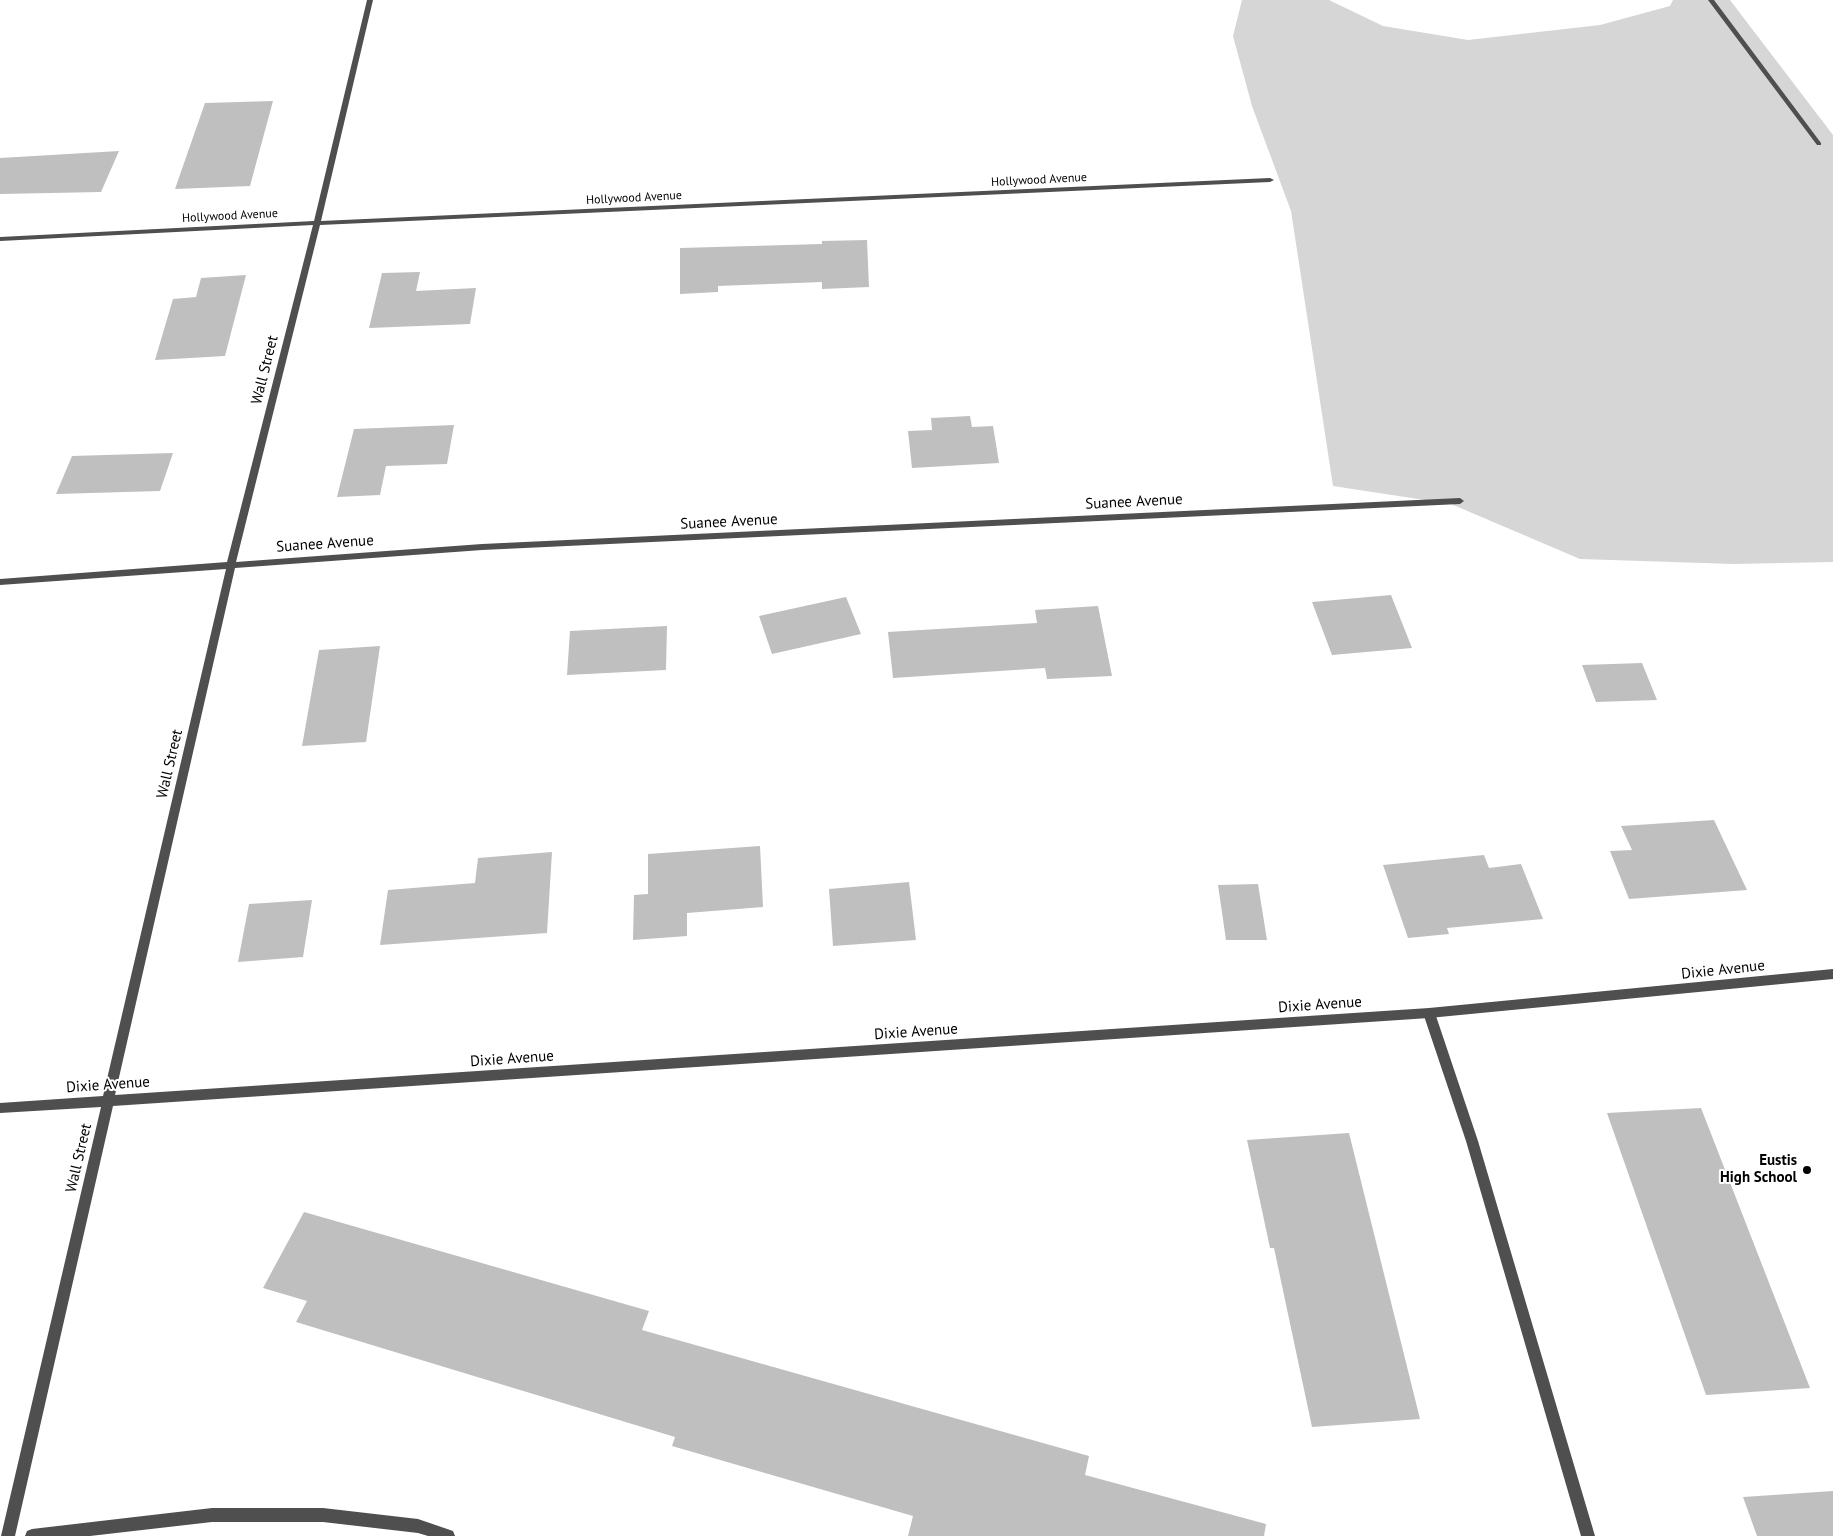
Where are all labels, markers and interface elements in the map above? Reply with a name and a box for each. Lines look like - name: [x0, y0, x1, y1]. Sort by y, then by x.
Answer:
- street label: Hollywood Avenue: [991, 170, 1087, 190]
- street label: Hollywood Avenue: [586, 188, 682, 208]
- street label: Hollywood Avenue: [182, 206, 278, 226]
- street label: Wall Street: [248, 334, 282, 406]
- street label: Suanee Avenue: [1085, 490, 1183, 514]
- street label: Suanee Avenue: [680, 510, 778, 534]
- street label: Suanee Avenue: [276, 532, 374, 556]
- street label: Wall Street: [153, 728, 187, 800]
- street label: Dixie Avenue: [1680, 957, 1766, 983]
- street label: Dixie Avenue: [1277, 993, 1363, 1017]
- street label: Dixie Avenue: [873, 1020, 959, 1044]
- street label: Dixie Avenue: [469, 1047, 555, 1071]
- street label: Dixie Avenue: [65, 1073, 151, 1097]
- street label: Wall Street: [62, 1122, 96, 1194]
- place label: Eustis High School: [1720, 1152, 1797, 1187]
- marker: Eustis High School: [1801, 1164, 1813, 1176]

